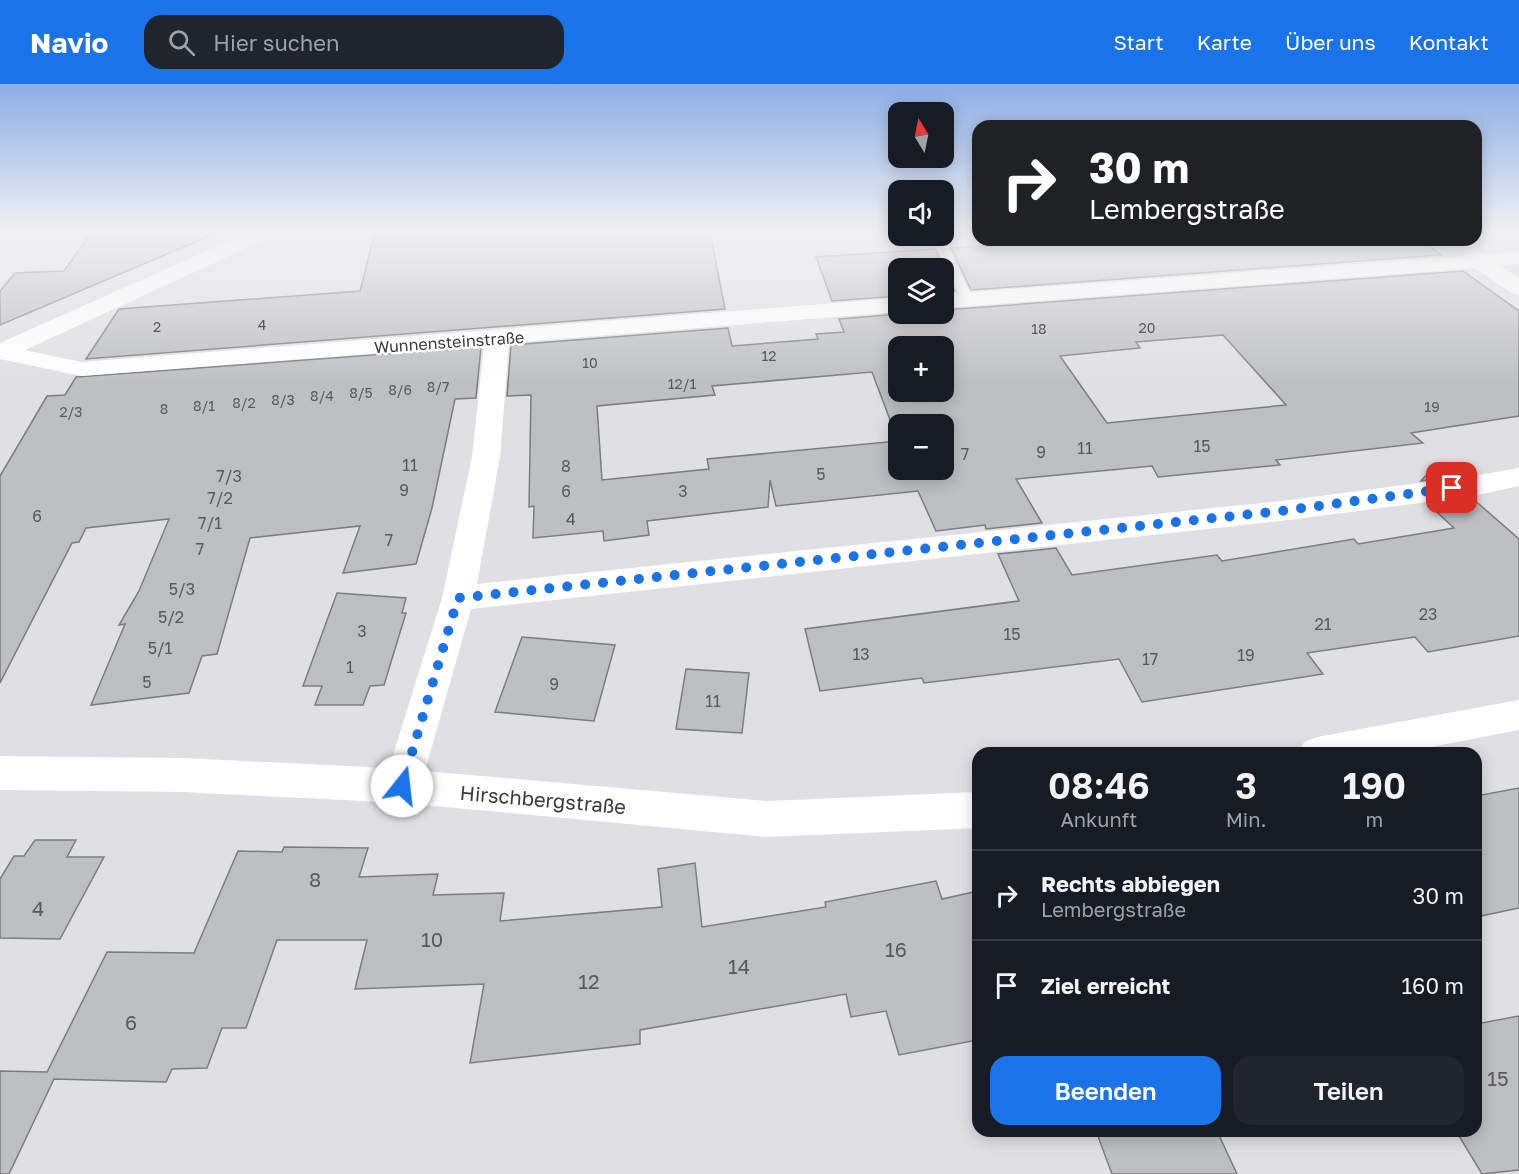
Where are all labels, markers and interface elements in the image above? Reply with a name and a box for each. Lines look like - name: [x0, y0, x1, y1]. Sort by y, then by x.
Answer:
- search box: [144, 15, 564, 69]
- text: Navio: [30, 26, 108, 59]
- icon: search: [165, 26, 198, 59]
- text: Hier suchen: [213, 29, 340, 56]
- text: Start: [1113, 29, 1164, 55]
- text: Karte: [1197, 29, 1252, 55]
- text: Über uns: [1285, 29, 1376, 55]
- text: Kontakt: [1409, 29, 1489, 55]
- north arrow: [888, 102, 954, 168]
- map controls: [888, 102, 954, 480]
- text: 30 m: [1089, 142, 1189, 192]
- icon: right: [990, 144, 1068, 222]
- button: sound: [888, 180, 954, 246]
- text: Lembergstraße: [1089, 193, 1285, 225]
- button: layers: [888, 258, 954, 324]
- house number: 4: [258, 316, 266, 333]
- house number: 2: [153, 318, 161, 335]
- house number: 20: [1139, 319, 1155, 336]
- house number: 18: [1031, 320, 1047, 337]
- street label: Wunnensteinstraße: [373, 327, 525, 357]
- button: +: [888, 336, 954, 402]
- house number: 12: [762, 347, 776, 364]
- house number: 10: [582, 354, 598, 371]
- house number: 12/1: [668, 375, 696, 392]
- house number: 8/7: [427, 378, 449, 395]
- house number: 8/6: [388, 381, 412, 398]
- house number: 8/5: [349, 384, 373, 401]
- house number: 8/4: [310, 387, 334, 404]
- house number: 8/3: [271, 391, 295, 408]
- house number: 8/2: [232, 394, 256, 411]
- house number: 8/1: [193, 397, 215, 414]
- house number: 19: [1424, 398, 1440, 415]
- house number: 8: [160, 400, 168, 417]
- house number: 2/3: [59, 403, 83, 420]
- button: −: [888, 414, 954, 480]
- house number: 15: [1193, 436, 1211, 456]
- house number: 11: [1077, 438, 1093, 458]
- house number: 9: [1036, 442, 1046, 462]
- house number: 7: [961, 444, 969, 464]
- house number: 11: [402, 455, 418, 475]
- house number: 8: [561, 456, 571, 476]
- pin: [1426, 462, 1477, 513]
- house number: 5: [816, 464, 826, 484]
- house number: 7/3: [216, 466, 242, 486]
- icon: arrive: [1435, 471, 1468, 504]
- house number: 9: [399, 480, 409, 500]
- house number: 6: [561, 481, 571, 501]
- house number: 3: [678, 481, 688, 501]
- house number: 7/2: [207, 488, 233, 508]
- house number: 6: [32, 506, 42, 526]
- house number: 4: [566, 509, 576, 529]
- house number: 7/1: [198, 513, 222, 533]
- house number: 7: [385, 530, 393, 550]
- house number: 7: [196, 539, 204, 559]
- house number: 5/3: [169, 579, 195, 599]
- house number: 23: [1419, 604, 1437, 624]
- house number: 5/2: [158, 607, 184, 627]
- house number: 21: [1314, 614, 1332, 634]
- house number: 3: [357, 621, 367, 641]
- house number: 15: [1003, 624, 1021, 644]
- house number: 5/1: [148, 638, 173, 658]
- house number: 13: [852, 644, 870, 664]
- house number: 19: [1237, 645, 1255, 665]
- house number: 17: [1142, 649, 1158, 669]
- house number: 1: [346, 657, 354, 677]
- house number: 5: [142, 672, 152, 692]
- house number: 9: [549, 674, 559, 694]
- house number: 11: [705, 691, 721, 711]
- position arrow: [370, 754, 434, 818]
- text: 08:46: [1048, 764, 1150, 807]
- text: 3: [1235, 764, 1257, 807]
- text: 190: [1342, 764, 1406, 807]
- street label: Hirschbergstraße: [459, 780, 627, 818]
- text: Ankunft: [1060, 807, 1137, 831]
- text: Min.: [1226, 807, 1267, 831]
- text: m: [1365, 807, 1383, 831]
- house number: 8: [309, 867, 321, 891]
- text: Rechts abbiegen: [1041, 870, 1220, 897]
- icon: right: [990, 879, 1023, 912]
- text: 30 m: [1413, 882, 1464, 909]
- house number: 4: [32, 896, 44, 920]
- text: Lembergstraße: [1041, 897, 1186, 921]
- house number: 10: [421, 927, 443, 951]
- house number: 16: [885, 937, 907, 961]
- house number: 14: [728, 954, 750, 978]
- house number: 12: [578, 969, 600, 993]
- icon: arrive: [990, 969, 1023, 1002]
- text: Ziel erreicht: [1041, 972, 1170, 999]
- text: 160 m: [1401, 972, 1464, 999]
- house number: 6: [125, 1010, 137, 1034]
- button: Beenden: [990, 1056, 1221, 1125]
- button: Teilen: [1233, 1056, 1464, 1125]
- house number: 15: [1487, 1066, 1509, 1090]

